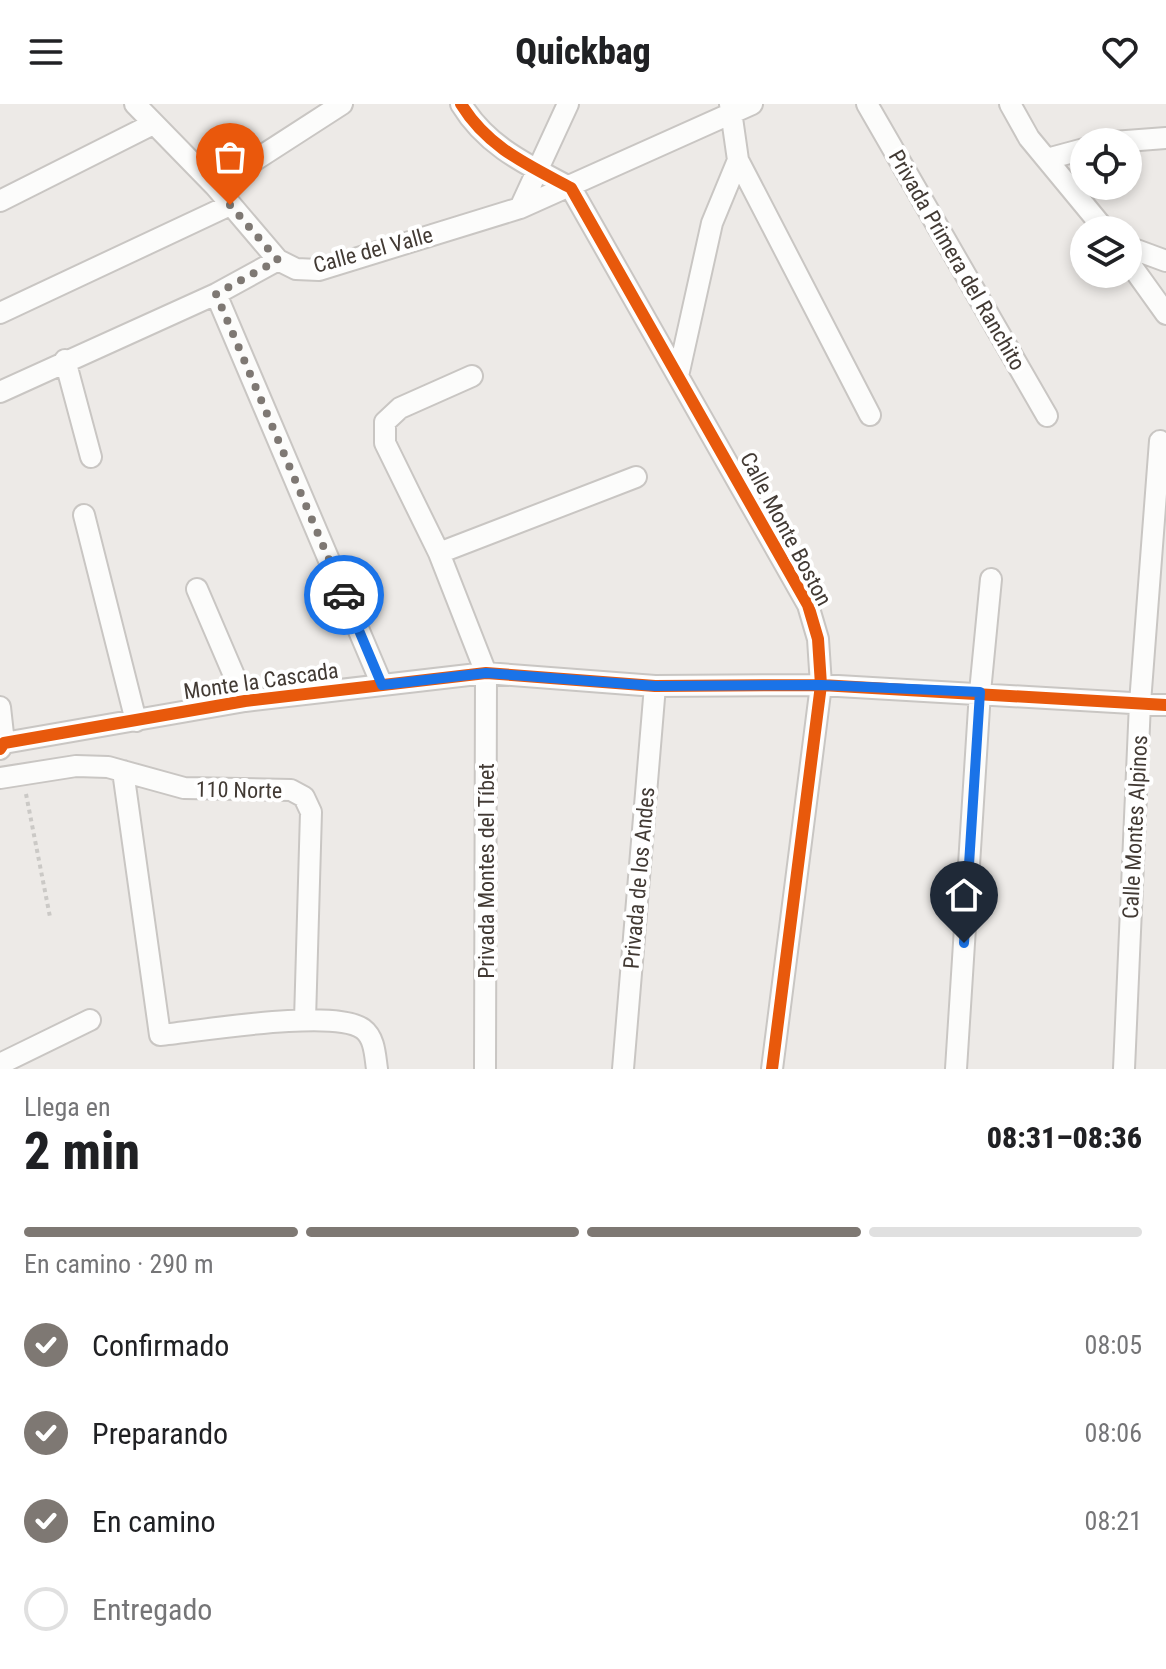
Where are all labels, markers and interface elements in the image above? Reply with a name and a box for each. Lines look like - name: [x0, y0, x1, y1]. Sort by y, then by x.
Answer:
- icon: menu: [24, 30, 68, 74]
- icon: heart: [1098, 30, 1142, 74]
- text: Quickbag: [515, 31, 651, 73]
- pin: [196, 123, 264, 205]
- map controls: [1070, 128, 1142, 288]
- button: locate: [1070, 128, 1142, 200]
- icon: bag: [208, 135, 252, 179]
- street label: Privada Primera del Ranchito: [884, 145, 1030, 375]
- button: layers: [1070, 216, 1142, 288]
- street label: Calle del Valle: [311, 222, 435, 278]
- street label: Calle Monte Boston: [735, 448, 837, 610]
- courier: [304, 555, 384, 635]
- icon: car: [322, 573, 366, 617]
- street label: Monte la Cascada: [182, 658, 340, 704]
- street label: Calle Montes Alpinos: [1118, 734, 1152, 920]
- street label: Privada Montes del Tíbet: [474, 763, 499, 979]
- street label: 110 Norte: [196, 777, 282, 803]
- street label: Privada de los Andes: [619, 786, 659, 970]
- pin: [930, 861, 998, 943]
- icon: home: [942, 873, 986, 917]
- text: Llega en: [24, 1092, 111, 1122]
- text: 08:31–08:36: [987, 1120, 1142, 1155]
- text: 2 min: [24, 1121, 140, 1182]
- text: En camino · 290 m: [24, 1249, 213, 1279]
- icon: check: [24, 1323, 68, 1367]
- text: Confirmado: [92, 1328, 229, 1363]
- text: 08:05: [1085, 1330, 1142, 1360]
- icon: check: [24, 1411, 68, 1455]
- text: Preparando: [92, 1416, 228, 1451]
- text: 08:06: [1085, 1418, 1142, 1448]
- icon: check: [24, 1499, 68, 1543]
- text: En camino: [92, 1504, 216, 1539]
- text: 08:21: [1085, 1506, 1142, 1536]
- text: Entregado: [92, 1592, 212, 1627]

